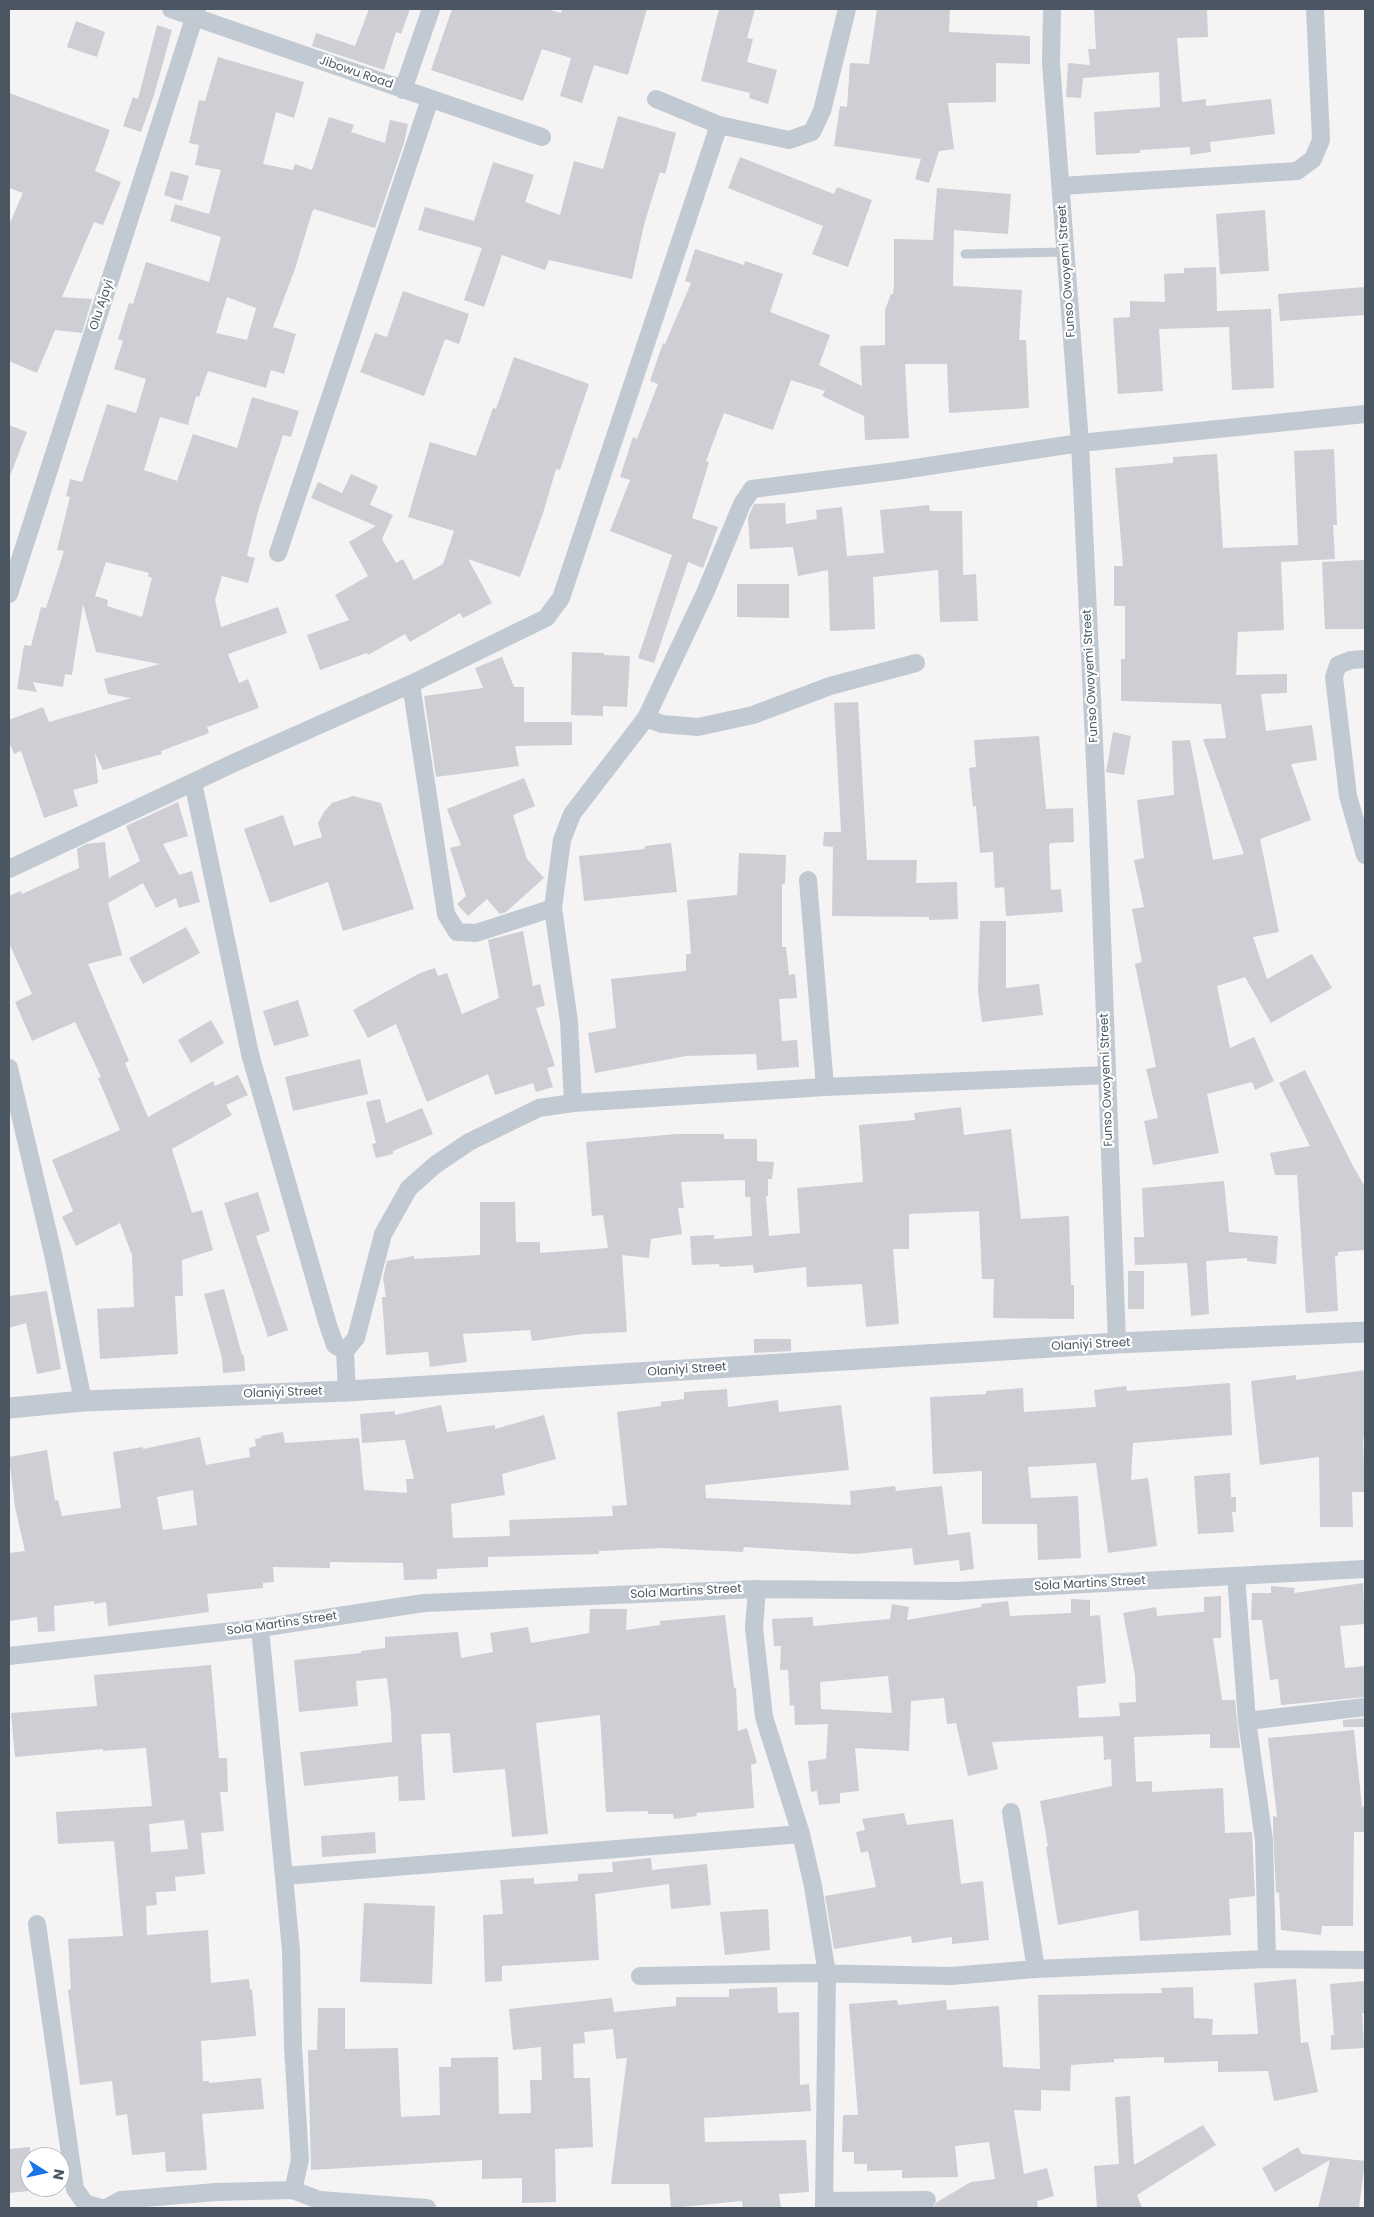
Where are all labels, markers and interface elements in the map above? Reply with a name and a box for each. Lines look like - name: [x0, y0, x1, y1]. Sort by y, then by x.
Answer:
- street label: Jibowu Road: [317, 54, 395, 92]
- street label: Funso Owoyemi Street: [1055, 204, 1079, 338]
- street label: Olu Ajayi: [87, 278, 117, 332]
- street label: Funso Owoyemi Street: [1080, 609, 1102, 743]
- street label: Funso Owoyemi Street: [1097, 1013, 1117, 1147]
- street label: Olaniyi Street: [1051, 1336, 1131, 1354]
- street label: Olaniyi Street: [647, 1360, 727, 1380]
- street label: Olaniyi Street: [243, 1384, 323, 1402]
- street label: Sola Martins Street: [1034, 1574, 1146, 1594]
- street label: Sola Martins Street: [630, 1582, 742, 1602]
- street label: Sola Martins Street: [226, 1609, 338, 1639]
- north arrow: [20, 2147, 70, 2197]
- text: N: [48, 2168, 70, 2181]

